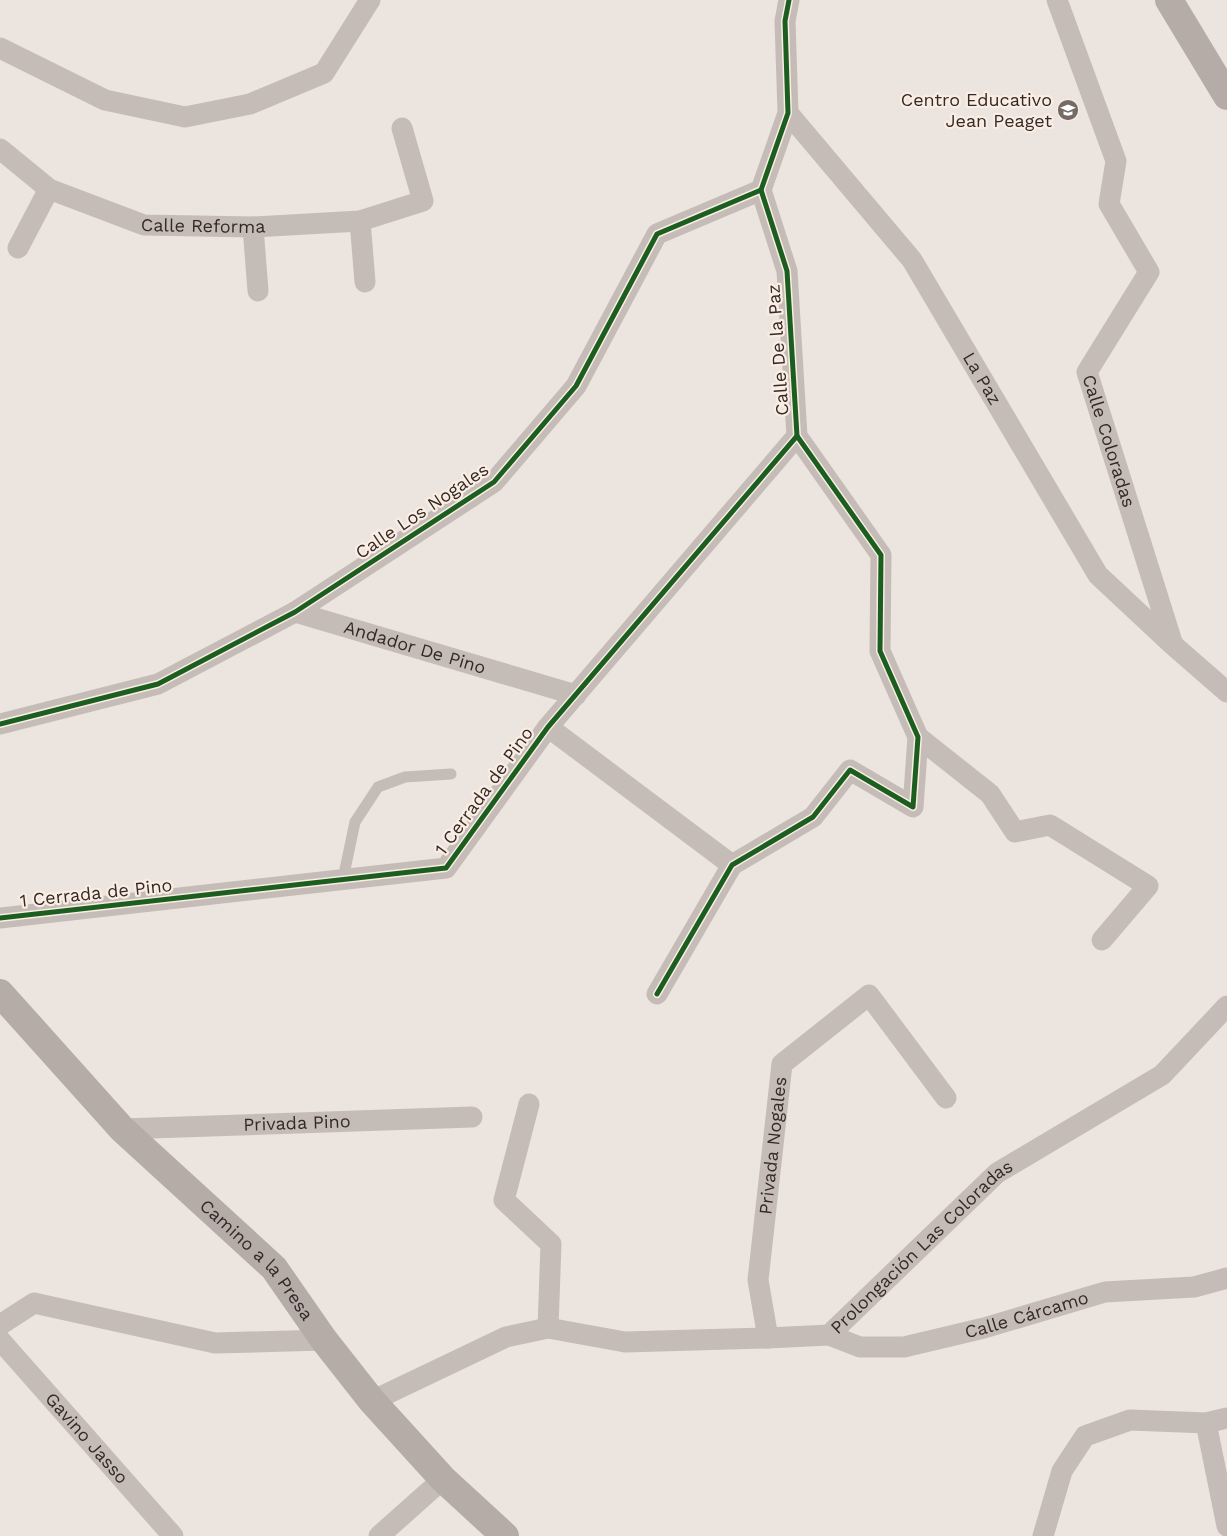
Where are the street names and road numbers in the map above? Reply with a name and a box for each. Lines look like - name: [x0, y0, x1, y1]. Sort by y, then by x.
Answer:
- street label: Calle Reforma: [141, 214, 266, 237]
- street label: Calle De la Paz: [762, 284, 793, 416]
- street label: La Paz: [959, 348, 1006, 408]
- street label: Calle Coloradas: [1078, 372, 1140, 510]
- street label: Calle Los Nogales: [351, 458, 492, 563]
- street label: Andador De Pino: [342, 616, 488, 678]
- street label: 1 Cerrada de Pino: [430, 723, 537, 859]
- street label: 1 Cerrada de Pino: [19, 874, 173, 911]
- street label: Privada Nogales: [754, 1076, 791, 1216]
- street label: Privada Pino: [243, 1110, 351, 1135]
- street label: Prolongación Las Coloradas: [826, 1155, 1016, 1338]
- street label: Camino a la Presa: [196, 1195, 318, 1324]
- street label: Calle Cárcamo: [963, 1287, 1091, 1342]
- street label: Gavino Jasso: [41, 1388, 133, 1488]

